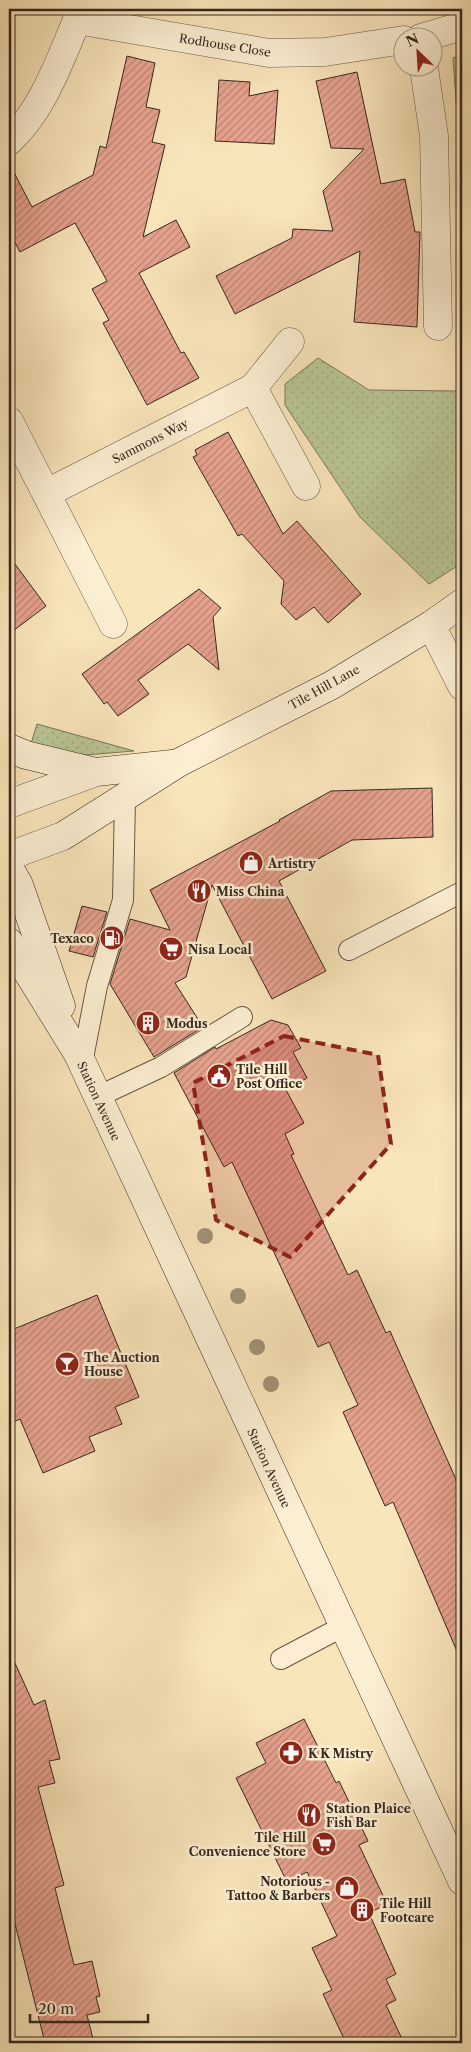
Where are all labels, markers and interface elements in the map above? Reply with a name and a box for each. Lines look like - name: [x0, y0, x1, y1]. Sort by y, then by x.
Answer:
- north arrow: [394, 28, 444, 78]
- text: N: [403, 29, 422, 51]
- street label: Rodhouse Close: [178, 30, 272, 60]
- street label: Sammons Way: [109, 415, 191, 467]
- street label: Tile Hill Lane: [286, 661, 362, 713]
- shop icon: Artistry: [238, 850, 264, 876]
- place label: Artistry: [267, 856, 316, 871]
- restaurant icon: Miss China: [186, 878, 212, 904]
- place label: Miss China: [216, 884, 286, 899]
- fuel station icon: Texaco: [99, 925, 125, 951]
- place label: Texaco: [50, 931, 94, 946]
- supermarket icon: Nisa Local: [158, 936, 184, 962]
- place label: Nisa Local: [188, 942, 252, 957]
- building icon: Modus: [135, 1010, 161, 1036]
- place label: Modus: [166, 1016, 208, 1031]
- street label: Station Avenue: [74, 1059, 124, 1143]
- place label: Tile Hill Post Office: [236, 1062, 302, 1091]
- public building icon: Tile Hill Post Office: [206, 1063, 232, 1089]
- place label: The Auction House: [84, 1350, 161, 1379]
- bar icon: The Auction House: [54, 1351, 80, 1377]
- street label: Station Avenue: [244, 1426, 294, 1510]
- pharmacy icon: K K Mistry: [278, 1740, 304, 1766]
- place label: K K Mistry: [308, 1746, 374, 1761]
- place label: Station Plaice Fish Bar: [326, 1801, 411, 1830]
- restaurant icon: Station Plaice Fish Bar: [296, 1802, 322, 1828]
- place label: Tile Hill Convenience Store: [189, 1830, 306, 1859]
- supermarket icon: Tile Hill Convenience Store: [311, 1831, 337, 1857]
- place label: Notorious - Tattoo & Barbers: [226, 1874, 330, 1903]
- shop icon: Notorious - Tattoo & Barbers: [334, 1875, 360, 1901]
- place label: Tile Hill Footcare: [380, 1896, 434, 1925]
- building icon: Tile Hill Footcare: [349, 1897, 375, 1923]
- scale bar: [30, 1992, 148, 2024]
- text: 20 m: [38, 1999, 74, 2018]

